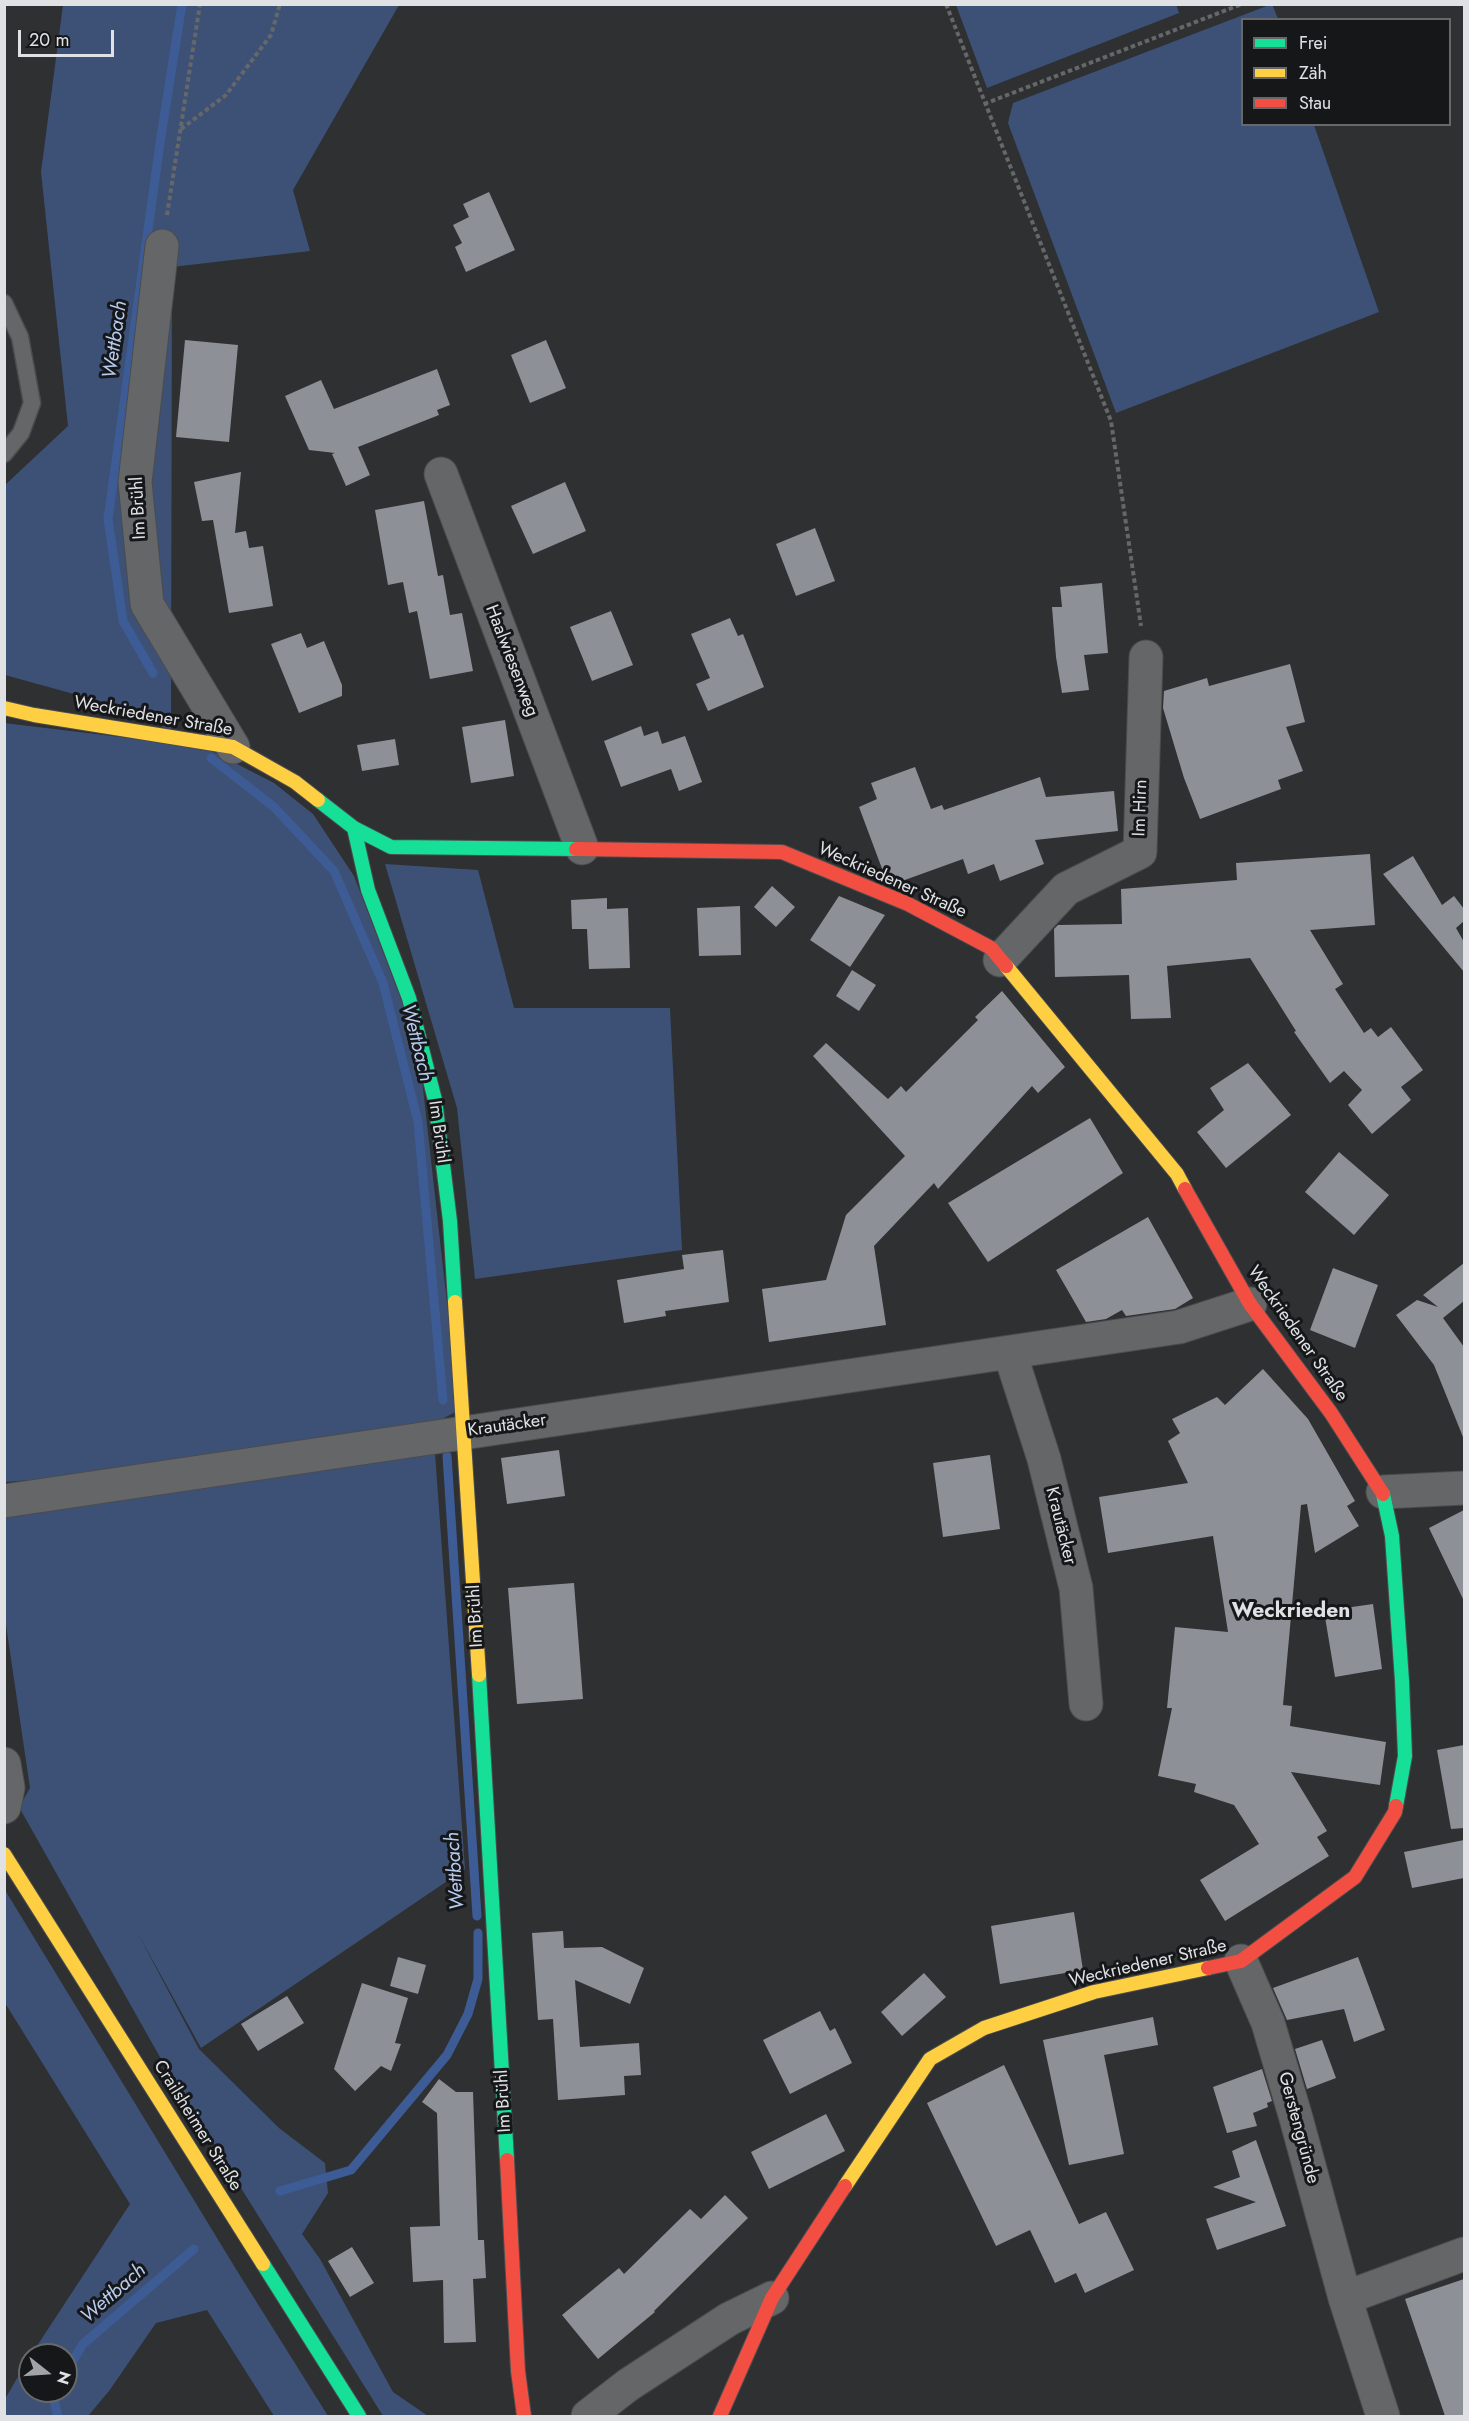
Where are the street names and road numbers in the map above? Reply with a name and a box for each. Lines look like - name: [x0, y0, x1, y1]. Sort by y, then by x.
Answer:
- street label: Im Brühl: [127, 476, 151, 540]
- street label: Haalwiesenweg: [480, 602, 542, 720]
- street label: Weckriedener Straße: [72, 692, 234, 742]
- street label: Im Hirn: [1129, 779, 1153, 837]
- street label: Weckriedener Straße: [814, 838, 970, 924]
- street label: Im Brühl: [423, 1099, 453, 1165]
- street label: Weckriedener Straße: [1242, 1262, 1352, 1406]
- street label: Krautäcker: [466, 1410, 548, 1442]
- street label: Krautäcker: [1040, 1485, 1080, 1567]
- street label: Im Brühl: [464, 1584, 488, 1648]
- street label: Weckriedener Straße: [1067, 1935, 1229, 1993]
- street label: Crailsheimer Straße: [148, 2057, 246, 2195]
- street label: Im Brühl: [492, 2069, 516, 2133]
- street label: Gerstengründe: [1273, 2070, 1323, 2186]

